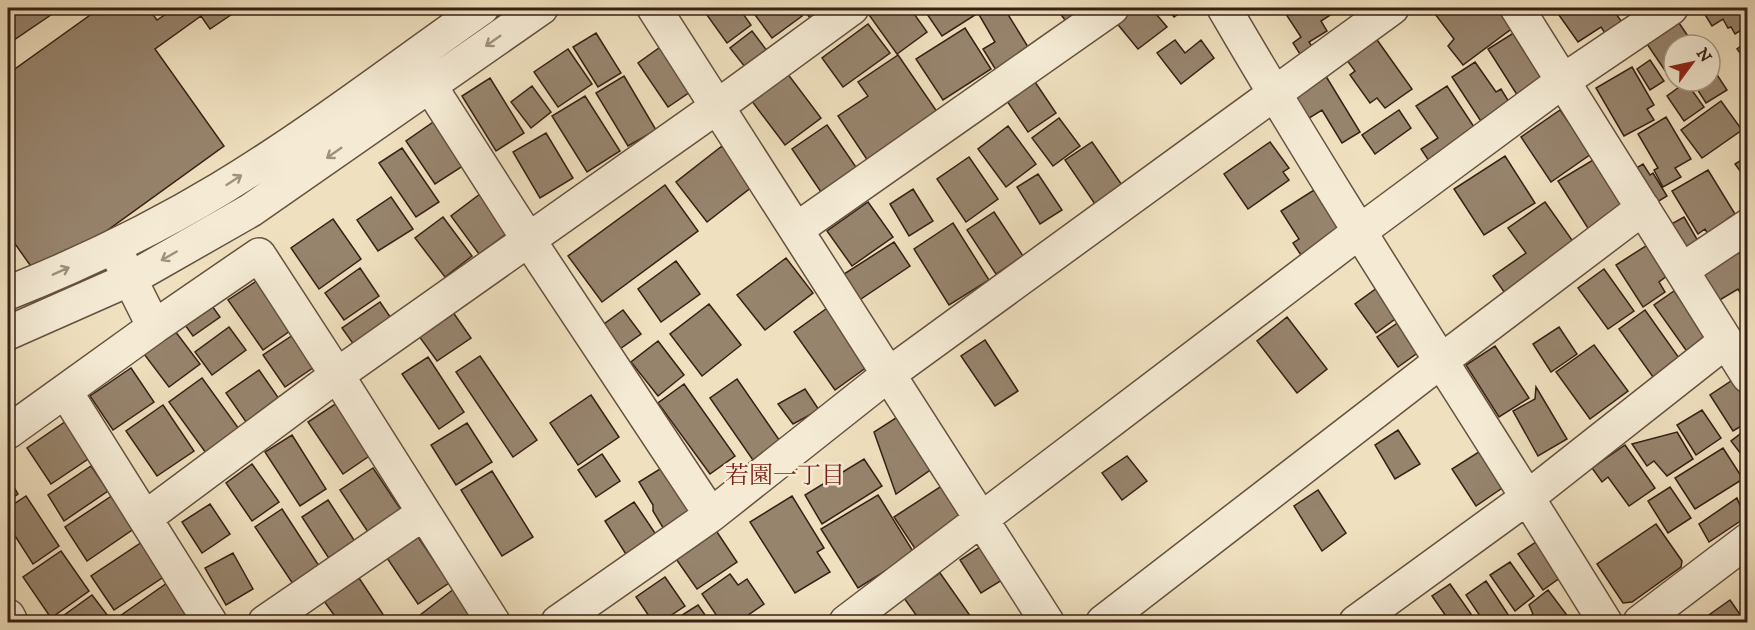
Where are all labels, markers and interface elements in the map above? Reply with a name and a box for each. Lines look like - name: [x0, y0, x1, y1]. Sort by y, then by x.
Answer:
- north arrow: [1662, 33, 1722, 93]
- one-way arrow: [486, 35, 502, 47]
- text: N: [1692, 44, 1716, 66]
- one-way arrow: [326, 147, 342, 159]
- one-way arrow: [225, 174, 242, 186]
- one-way arrow: [160, 251, 178, 262]
- one-way arrow: [52, 264, 70, 276]
- district label: 若園一丁目: [725, 461, 845, 491]

